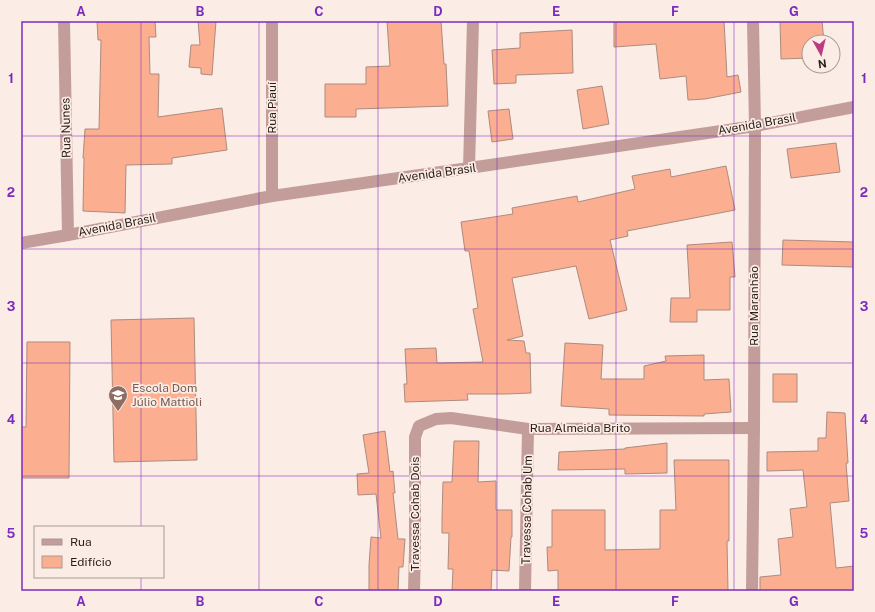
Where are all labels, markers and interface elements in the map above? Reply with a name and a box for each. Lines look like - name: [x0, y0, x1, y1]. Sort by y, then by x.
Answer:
- text: A: [76, 4, 86, 19]
- text: B: [196, 4, 205, 19]
- text: C: [314, 4, 324, 19]
- text: D: [433, 4, 443, 19]
- text: E: [552, 4, 560, 19]
- text: F: [671, 4, 679, 19]
- text: G: [789, 4, 799, 19]
- north arrow: [801, 34, 841, 74]
- text: N: [817, 57, 827, 70]
- text: 1: [8, 71, 14, 86]
- text: 1: [861, 71, 867, 86]
- street label: Rua Piauí: [265, 81, 279, 134]
- street label: Rua Nunes: [58, 98, 74, 158]
- street label: Avenida Brasil: [717, 110, 797, 138]
- street label: Avenida Brasil: [397, 161, 477, 185]
- text: 2: [7, 185, 15, 200]
- text: 2: [860, 185, 868, 200]
- street label: Avenida Brasil: [77, 211, 157, 239]
- street label: Rua Maranhão: [747, 266, 761, 346]
- text: 3: [7, 299, 16, 314]
- text: 3: [860, 299, 869, 314]
- place label: Escola Dom Júlio Mattioli: [132, 381, 202, 409]
- school or university icon: Escola Dom Júlio Mattioli: [107, 384, 129, 412]
- text: 4: [7, 412, 16, 427]
- text: 4: [860, 412, 869, 427]
- street label: Rua Almeida Brito: [530, 421, 630, 435]
- street label: Travessa Cohab Um: [519, 455, 535, 565]
- street label: Travessa Cohab Dois: [408, 457, 422, 571]
- text: 5: [7, 526, 16, 541]
- legend: [34, 526, 164, 578]
- text: 5: [860, 526, 869, 541]
- text: Rua: [70, 535, 92, 549]
- text: Edifício: [70, 555, 112, 569]
- text: A: [76, 594, 86, 609]
- text: B: [196, 594, 205, 609]
- text: C: [314, 594, 324, 609]
- text: D: [433, 594, 443, 609]
- text: E: [552, 594, 560, 609]
- text: F: [671, 594, 679, 609]
- text: G: [789, 594, 799, 609]

